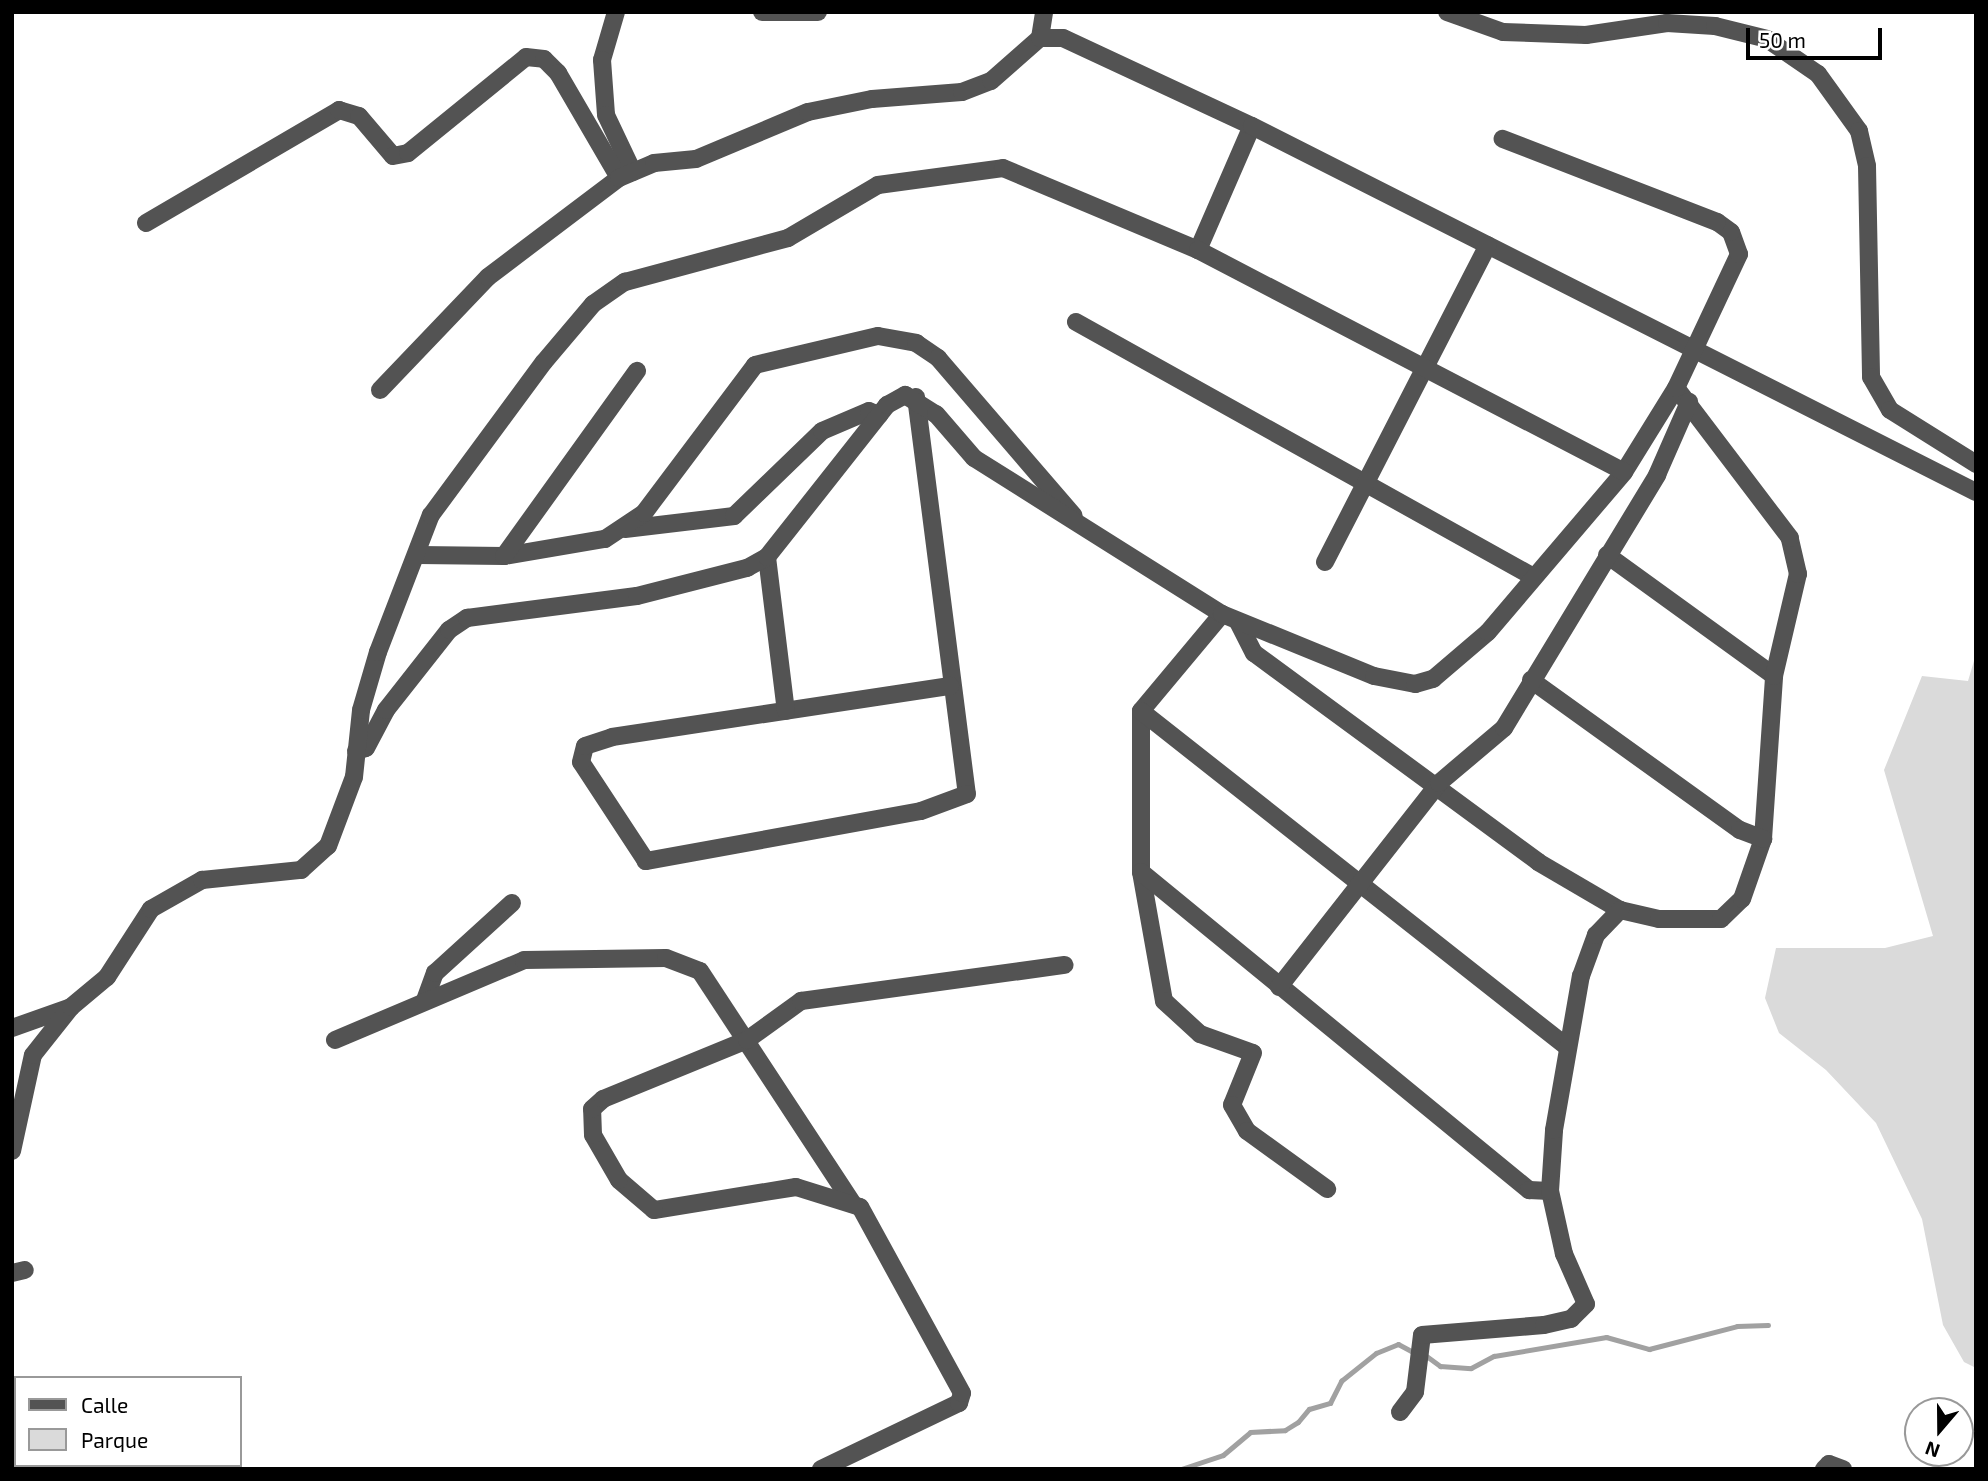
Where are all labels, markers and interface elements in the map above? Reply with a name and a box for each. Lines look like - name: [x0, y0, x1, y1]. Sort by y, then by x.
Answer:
- scale bar: [1750, 14, 1886, 58]
- text: 50 m: [1759, 27, 1806, 52]
- legend: [14, 1376, 242, 1467]
- text: Calle: [81, 1392, 128, 1417]
- north arrow: [1904, 1397, 1974, 1467]
- text: Parque: [81, 1427, 148, 1452]
- text: N: [1922, 1437, 1943, 1463]

